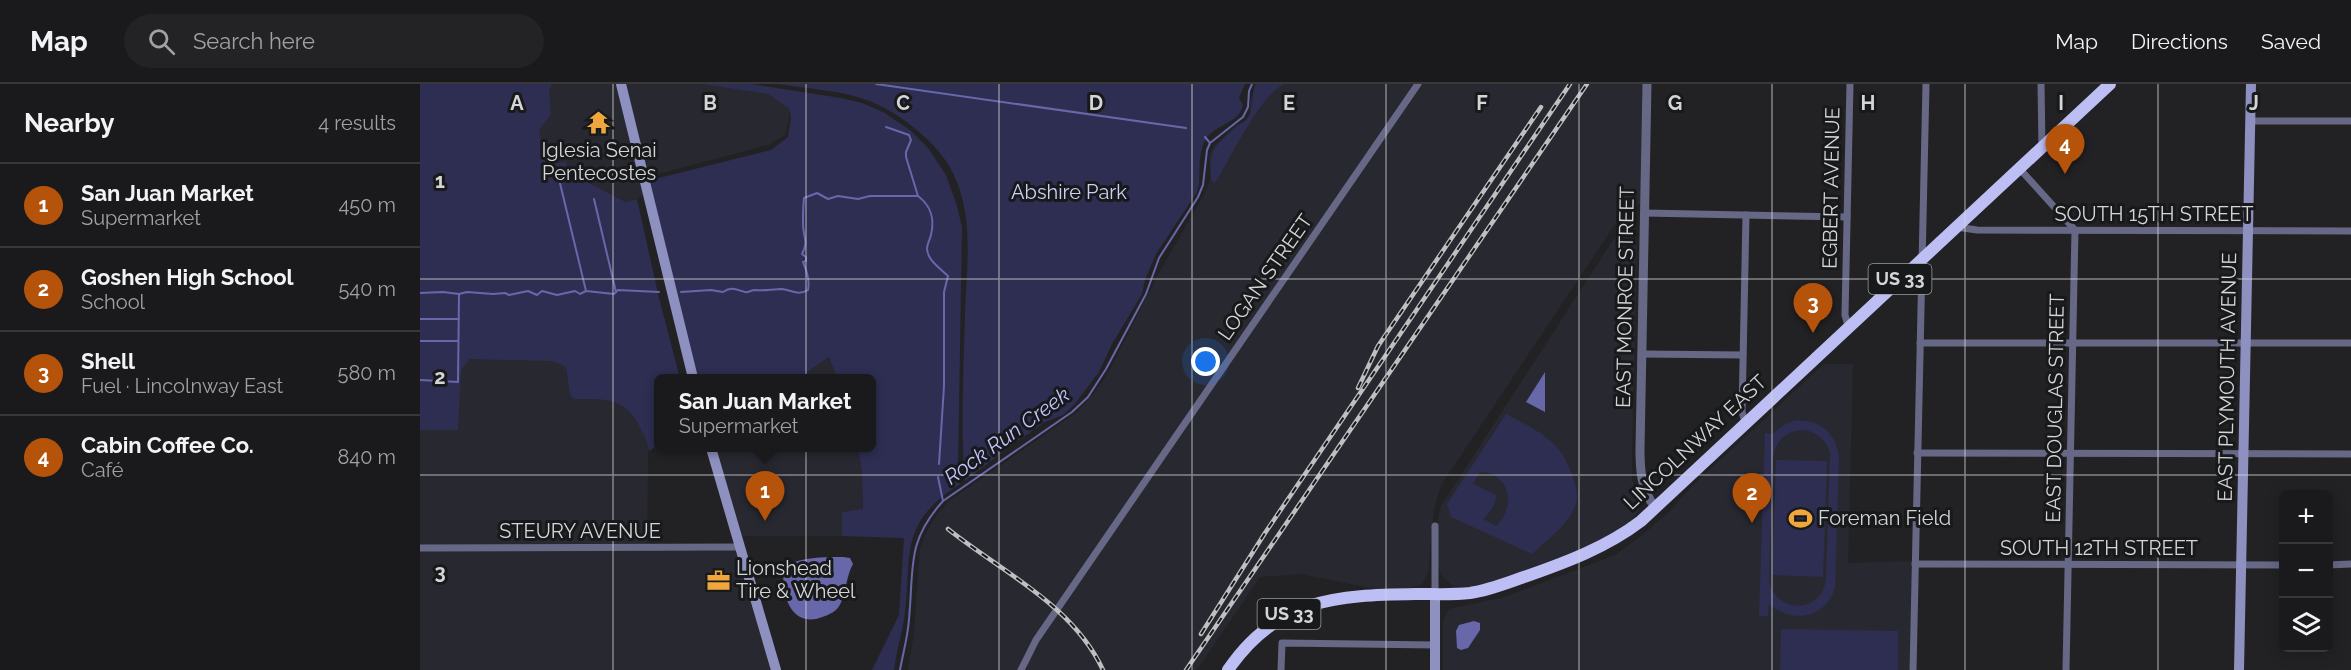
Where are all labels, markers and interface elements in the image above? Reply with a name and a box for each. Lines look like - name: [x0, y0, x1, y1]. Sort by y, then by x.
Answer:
- search box: [124, 14, 544, 68]
- text: Map: [30, 25, 88, 58]
- icon: search: [145, 25, 178, 58]
- text: Search here: [193, 28, 315, 54]
- text: Map: [2055, 29, 2098, 54]
- text: Directions: [2131, 29, 2228, 54]
- text: Saved: [2261, 29, 2321, 54]
- text: A: [510, 91, 524, 115]
- text: B: [703, 91, 717, 115]
- text: C: [896, 91, 910, 115]
- text: D: [1089, 91, 1103, 115]
- text: E: [1283, 91, 1295, 115]
- text: F: [1476, 91, 1488, 115]
- text: G: [1668, 91, 1682, 115]
- text: H: [1861, 91, 1875, 115]
- text: I: [2058, 91, 2064, 115]
- text: J: [2249, 91, 2259, 115]
- street label: EGBERT AVENUE: [1818, 107, 1844, 269]
- text: Nearby: [24, 108, 114, 138]
- temple icon: Iglesia Senai Pentecostes: [586, 110, 612, 136]
- text: 4 results: [318, 111, 396, 135]
- pin: 4: [2046, 124, 2084, 174]
- place label: Iglesia Senai Pentecostes: [541, 138, 657, 185]
- text: 1: [435, 169, 445, 193]
- text: San Juan Market: [81, 180, 254, 206]
- park label: Abshire Park: [1011, 180, 1127, 204]
- street label: EAST MONROE STREET: [1611, 186, 1639, 408]
- text: 1: [39, 193, 48, 217]
- text: 450 m: [338, 193, 396, 217]
- street label: SOUTH 15TH STREET: [2054, 202, 2254, 226]
- text: Supermarket: [81, 206, 201, 230]
- street label: LOGAN STREET: [1213, 209, 1317, 345]
- street label: EAST PLYMOUTH AVENUE: [2213, 252, 2241, 502]
- text: Goshen High School: [81, 264, 294, 290]
- road number: US 33: [1868, 264, 1932, 294]
- text: 2: [38, 277, 49, 301]
- text: 540 m: [338, 277, 396, 301]
- pin: 3: [1794, 284, 1832, 333]
- text: School: [81, 290, 145, 314]
- street label: EAST DOUGLAS STREET: [2041, 293, 2069, 523]
- your location: [1191, 347, 1220, 376]
- text: Shell: [81, 348, 135, 374]
- text: 3: [38, 361, 49, 385]
- text: 580 m: [338, 361, 396, 385]
- text: 2: [434, 365, 446, 389]
- street label: LINCOLNWAY EAST: [1619, 370, 1771, 514]
- text: Fuel · Lincolnway East: [81, 374, 283, 398]
- popup: [654, 374, 876, 452]
- water label: Rock Run Creek: [939, 382, 1074, 489]
- text: San Juan Market: [679, 388, 851, 414]
- text: Supermarket: [679, 414, 798, 438]
- text: Cabin Coffee Co.: [81, 432, 254, 458]
- text: 4: [38, 445, 49, 469]
- text: 840 m: [338, 445, 396, 469]
- text: Café: [81, 458, 124, 482]
- pin: 1: [746, 472, 784, 521]
- pin: 2: [1732, 474, 1772, 523]
- map controls: [2279, 490, 2333, 652]
- button: +: [2279, 490, 2333, 544]
- sports icon: Foreman Field: [1787, 505, 1813, 531]
- place label: Foreman Field: [1818, 506, 1951, 530]
- street label: STEURY AVENUE: [499, 519, 661, 543]
- street label: SOUTH 12TH STREET: [2000, 536, 2198, 560]
- button: −: [2279, 544, 2333, 598]
- place label: Lionshead Tire & Wheel: [736, 556, 856, 603]
- text: 3: [434, 560, 446, 584]
- office icon: Lionshead Tire & Wheel: [705, 567, 731, 593]
- button: layers: [2279, 598, 2333, 652]
- road number: US 33: [1258, 599, 1320, 629]

